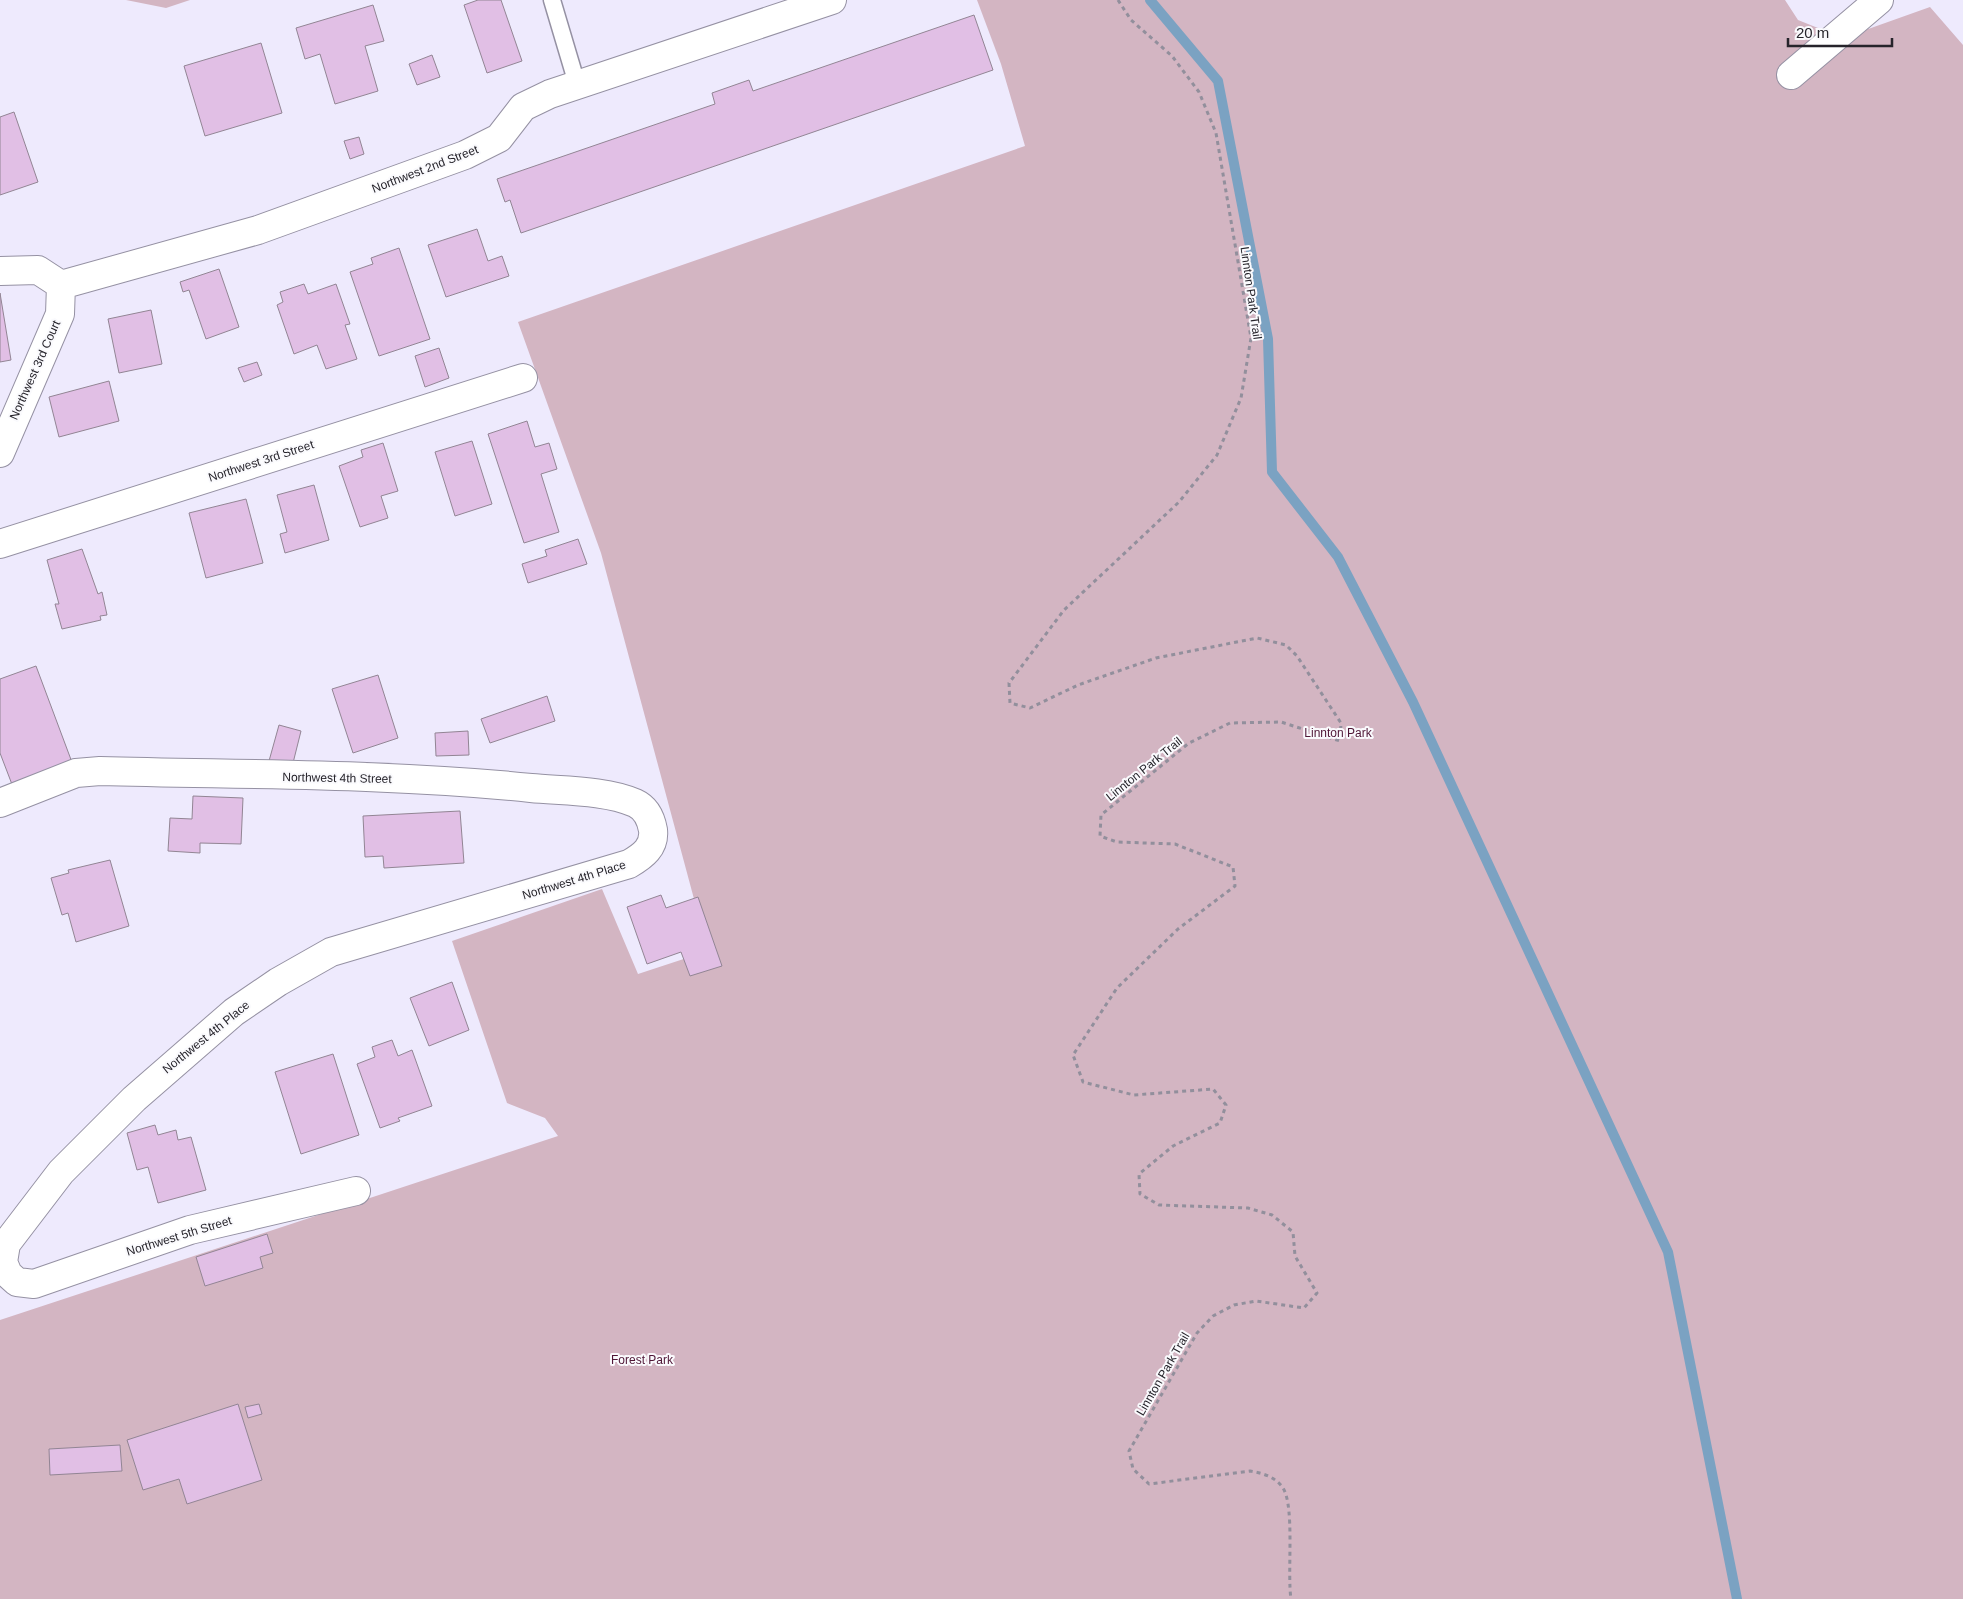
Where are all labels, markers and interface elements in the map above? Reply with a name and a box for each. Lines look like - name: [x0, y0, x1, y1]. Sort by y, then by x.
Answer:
- scale bar: [1788, 15, 1892, 47]
- text: 20 m: [1796, 24, 1829, 41]
- street label: Northwest 2nd Street: [370, 142, 481, 196]
- street label: Linnton Park Trail: [1238, 246, 1264, 340]
- street label: Northwest 3rd Court: [7, 318, 64, 422]
- street label: Northwest 3rd Street: [207, 437, 316, 485]
- park label: Linnton Park: [1304, 726, 1373, 740]
- street label: Linnton Park Trail: [1103, 734, 1185, 804]
- street label: Northwest 4th Street: [282, 770, 392, 786]
- street label: Northwest 4th Place: [521, 858, 628, 902]
- street label: Northwest 4th Place: [160, 998, 252, 1076]
- street label: Northwest 5th Street: [125, 1213, 234, 1259]
- street label: Linnton Park Trail: [1134, 1330, 1192, 1418]
- park label: Forest Park: [611, 1353, 674, 1367]

